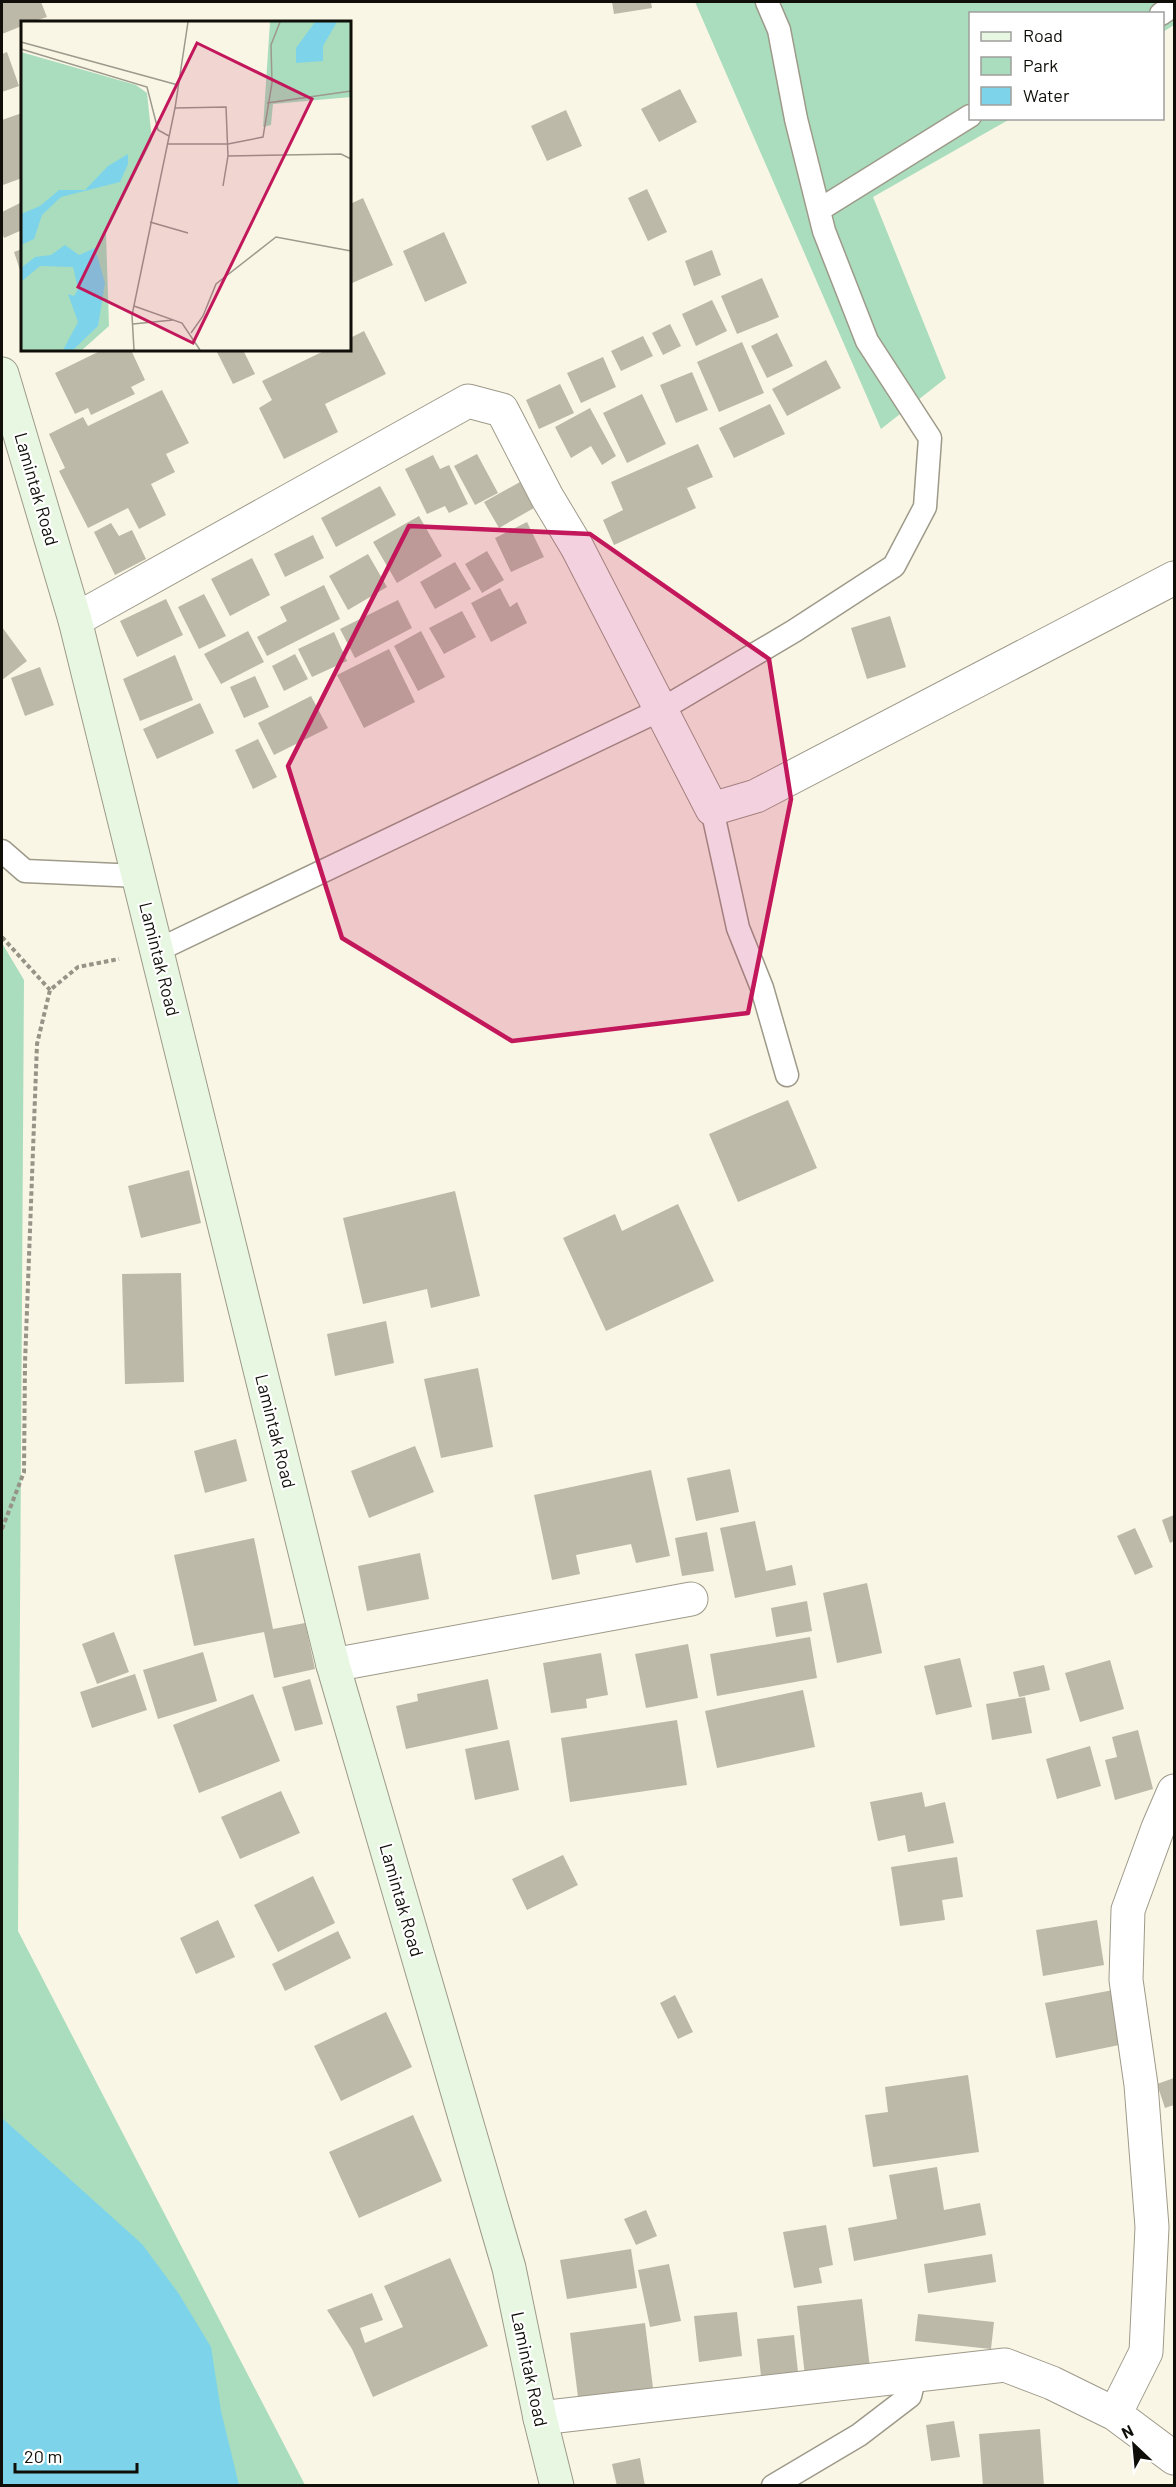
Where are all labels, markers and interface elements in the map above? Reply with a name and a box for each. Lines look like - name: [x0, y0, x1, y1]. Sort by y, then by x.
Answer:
- legend: [969, 12, 1164, 120]
- inset map: [21, 21, 351, 351]
- text: Road: [1023, 24, 1063, 46]
- text: Park: [1023, 54, 1058, 76]
- text: Water: [1023, 84, 1070, 106]
- street label: Lamintak Road: [10, 430, 64, 548]
- street label: Lamintak Road: [135, 900, 185, 1018]
- street label: Lamintak Road: [251, 1372, 301, 1490]
- street label: Lamintak Road: [375, 1841, 429, 1959]
- street label: Lamintak Road: [507, 2310, 553, 2428]
- north arrow: [1104, 2415, 1164, 2475]
- text: N: [1118, 2420, 1136, 2442]
- scale bar: [15, 2436, 136, 2474]
- text: 20 m: [24, 2445, 62, 2467]

